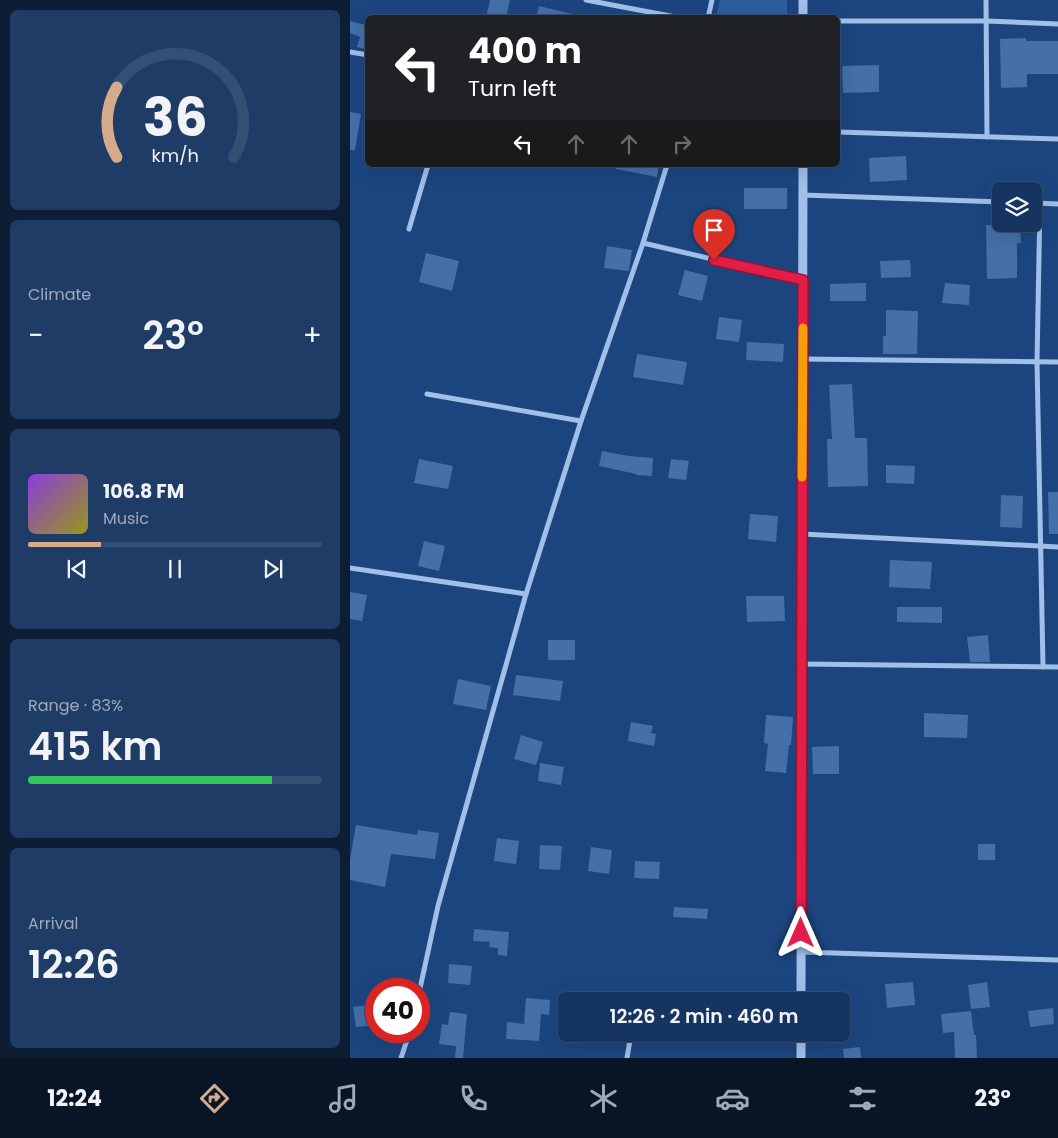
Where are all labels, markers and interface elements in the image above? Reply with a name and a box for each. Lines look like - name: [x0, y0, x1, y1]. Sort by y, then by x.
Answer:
- text: 400 m: [468, 26, 582, 75]
- icon: left: [385, 35, 450, 100]
- text: Turn left: [468, 73, 556, 104]
- text: 36: [143, 81, 207, 154]
- icon: left: [509, 130, 537, 158]
- icon: ahead: [562, 130, 590, 158]
- icon: ahead: [615, 130, 643, 158]
- icon: right: [668, 130, 696, 158]
- text: km/h: [151, 143, 199, 168]
- map controls: [992, 182, 1042, 232]
- button: layers: [992, 182, 1042, 232]
- pin: [693, 209, 735, 260]
- icon: arrive: [700, 216, 728, 244]
- text: Climate: [28, 283, 91, 306]
- text: 23°: [142, 309, 204, 362]
- text: −: [28, 316, 43, 355]
- text: +: [303, 316, 322, 355]
- text: 106.8 FM: [103, 478, 184, 505]
- text: Music: [103, 507, 149, 530]
- icon: previous: [63, 555, 91, 583]
- icon: pause: [161, 555, 189, 583]
- icon: next: [259, 555, 287, 583]
- text: Range · 83%: [28, 694, 123, 717]
- text: 415 km: [28, 720, 162, 773]
- position arrow: [774, 906, 826, 958]
- text: Arrival: [28, 912, 78, 935]
- text: 12:26: [28, 938, 120, 991]
- speed limit sign: 40: [365, 978, 430, 1043]
- text: 12:26 · 2 min · 460 m: [610, 1003, 798, 1030]
- icon: directions: [197, 1081, 232, 1116]
- icon: music: [326, 1081, 361, 1116]
- icon: phone: [456, 1081, 491, 1116]
- icon: climate: [586, 1081, 621, 1116]
- icon: car: [715, 1081, 750, 1116]
- icon: filters: [845, 1081, 880, 1116]
- text: 12:24: [47, 1083, 102, 1114]
- text: 23°: [975, 1083, 1011, 1114]

